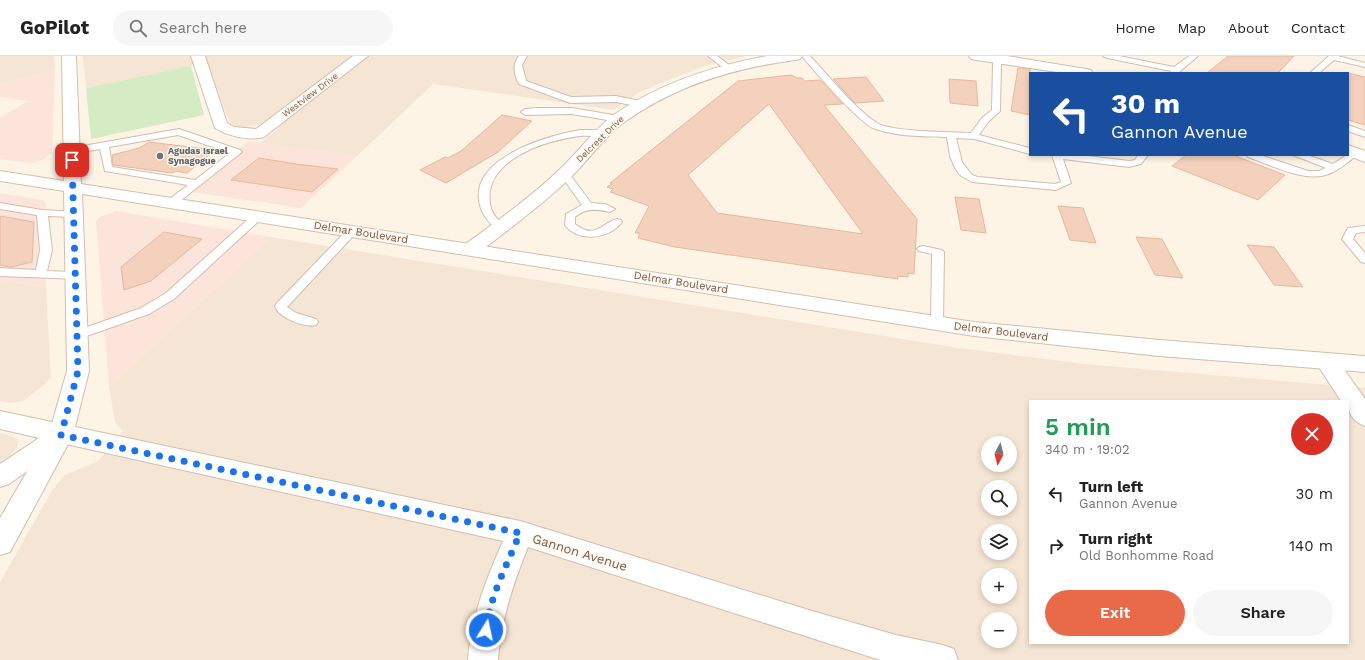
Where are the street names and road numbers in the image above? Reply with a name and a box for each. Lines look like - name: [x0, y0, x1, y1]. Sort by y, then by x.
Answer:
- street label: Westview Drive: [280, 71, 340, 119]
- street label: Delcrest Drive: [574, 114, 626, 164]
- street label: Delmar Boulevard: [313, 219, 409, 246]
- street label: Delmar Boulevard: [633, 269, 729, 296]
- street label: Delmar Boulevard: [953, 319, 1049, 344]
- street label: Gannon Avenue: [531, 531, 629, 574]

